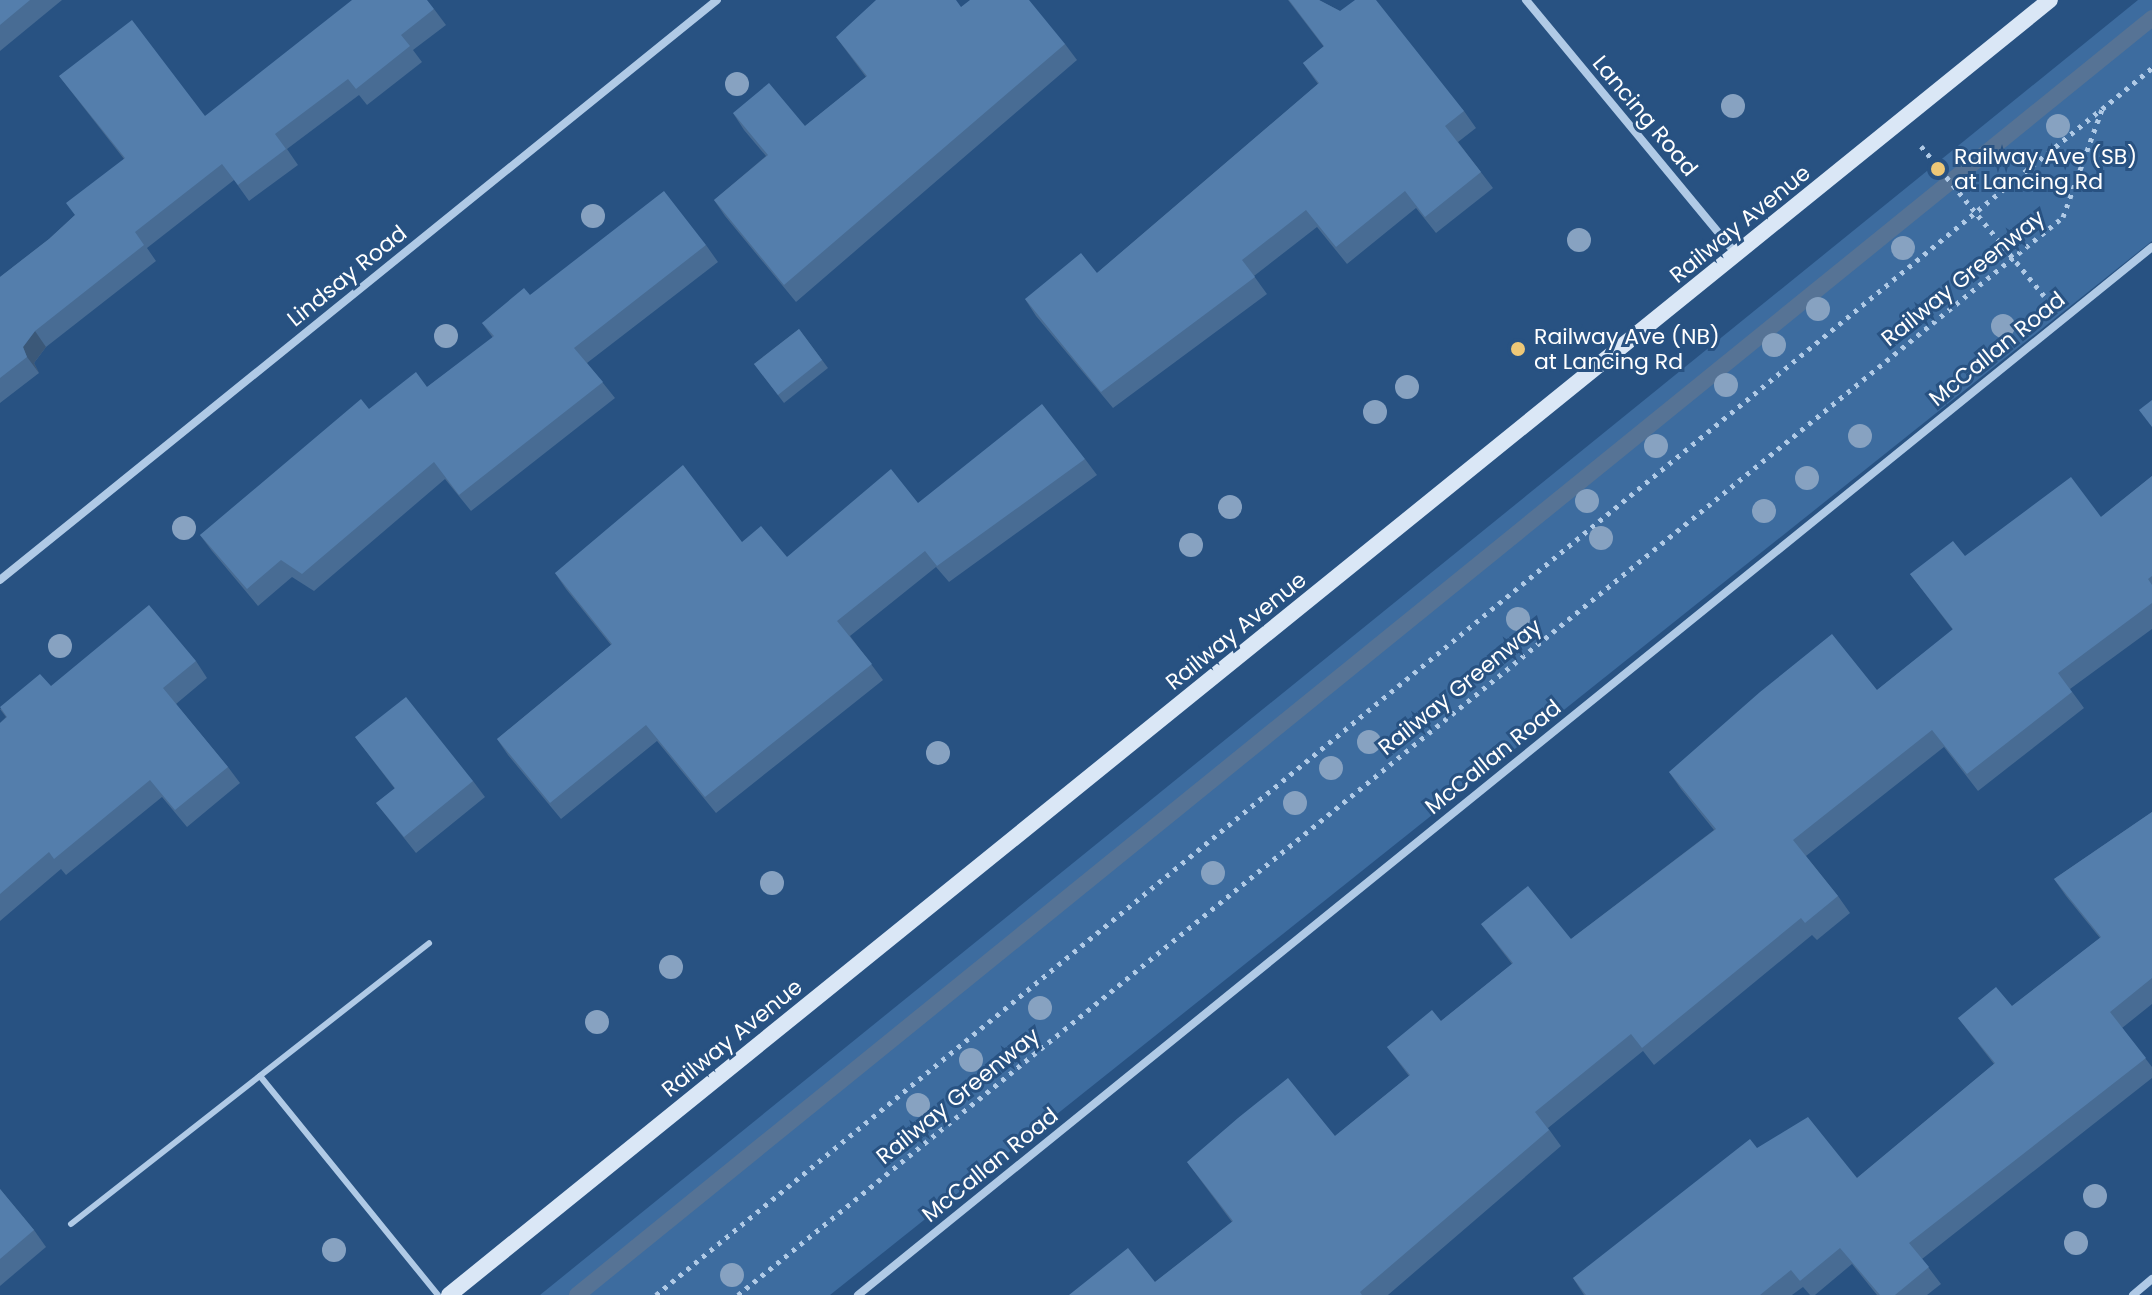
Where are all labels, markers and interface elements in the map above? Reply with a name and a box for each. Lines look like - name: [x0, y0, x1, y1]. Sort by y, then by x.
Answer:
- street label: Lancing Road: [1587, 50, 1703, 182]
- place label: Railway Ave (SB) at Lancing Rd: [1954, 143, 2137, 194]
- street label: Railway Avenue: [1665, 159, 1815, 289]
- marker: Railway Ave (SB) at Lancing Rd: [1929, 160, 1947, 178]
- street label: Railway Greenway: [1876, 204, 2050, 352]
- street label: Lindsay Road: [282, 220, 412, 332]
- street label: McCallan Road: [1924, 286, 2070, 412]
- place label: Railway Ave (NB) at Lancing Rd: [1534, 323, 1720, 374]
- marker: Railway Ave (NB) at Lancing Rd: [1509, 340, 1527, 358]
- street label: Railway Avenue: [1161, 566, 1311, 696]
- street label: Railway Greenway: [1373, 613, 1547, 761]
- street label: McCallan Road: [1420, 694, 1566, 820]
- street label: Railway Avenue: [657, 973, 807, 1103]
- street label: Railway Greenway: [871, 1022, 1045, 1170]
- street label: McCallan Road: [917, 1102, 1063, 1228]

